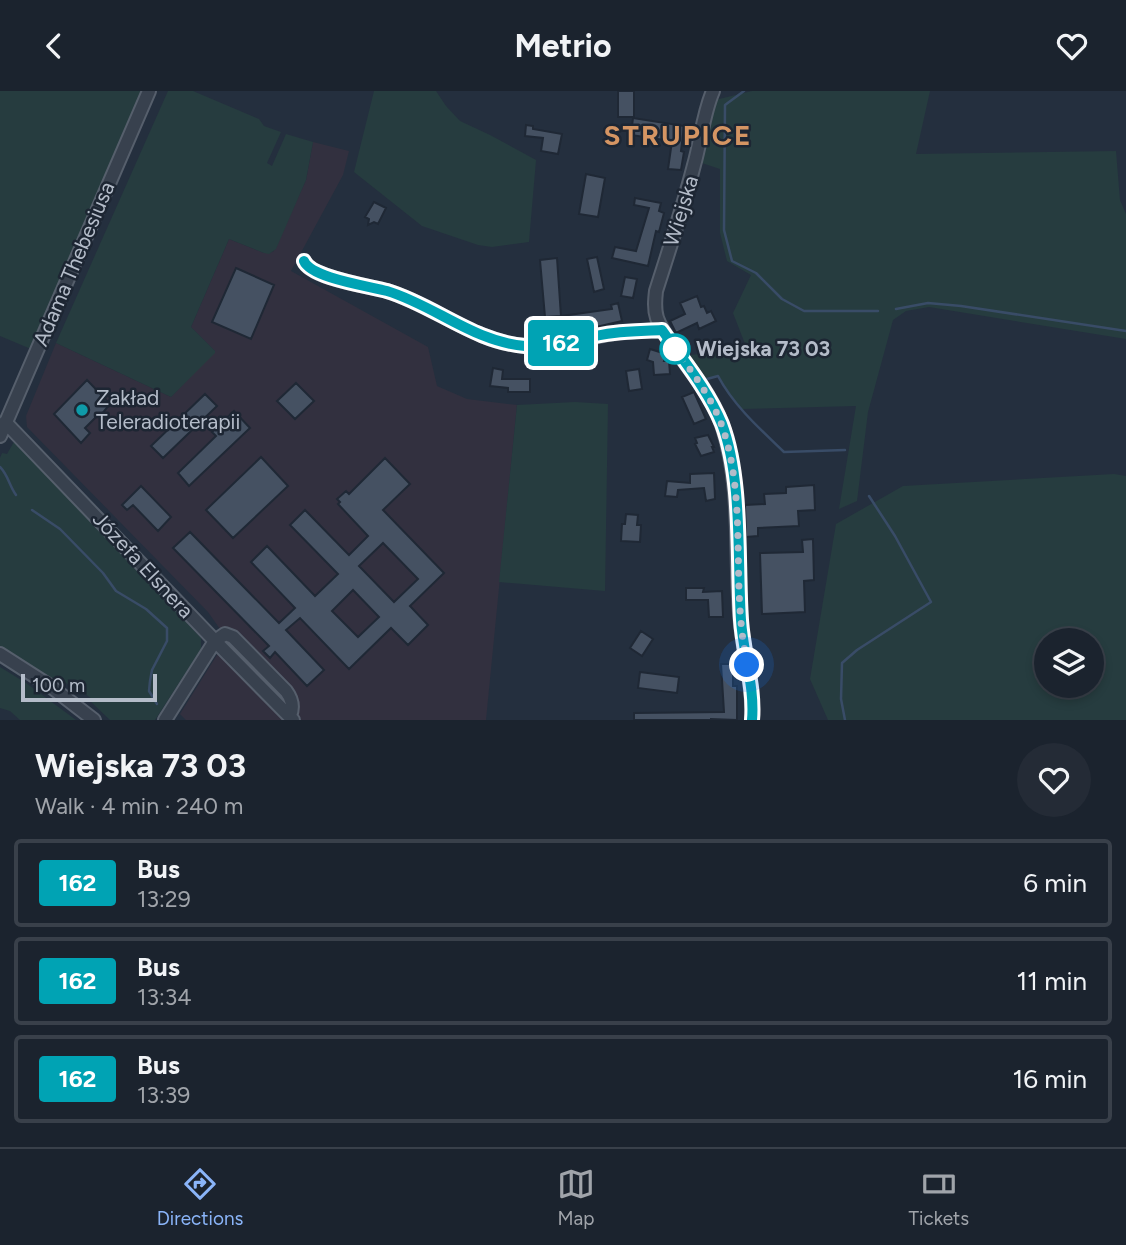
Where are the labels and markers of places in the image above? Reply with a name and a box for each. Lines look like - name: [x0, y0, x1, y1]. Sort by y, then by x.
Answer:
- marker: Wiejska 73 03: [660, 334, 690, 364]
- place label: Wiejska 73 03: [696, 336, 830, 361]
- place label: Zakład Teleradioterapii: [96, 385, 240, 434]
- marker: Zakład Teleradioterapii: [74, 402, 90, 418]

